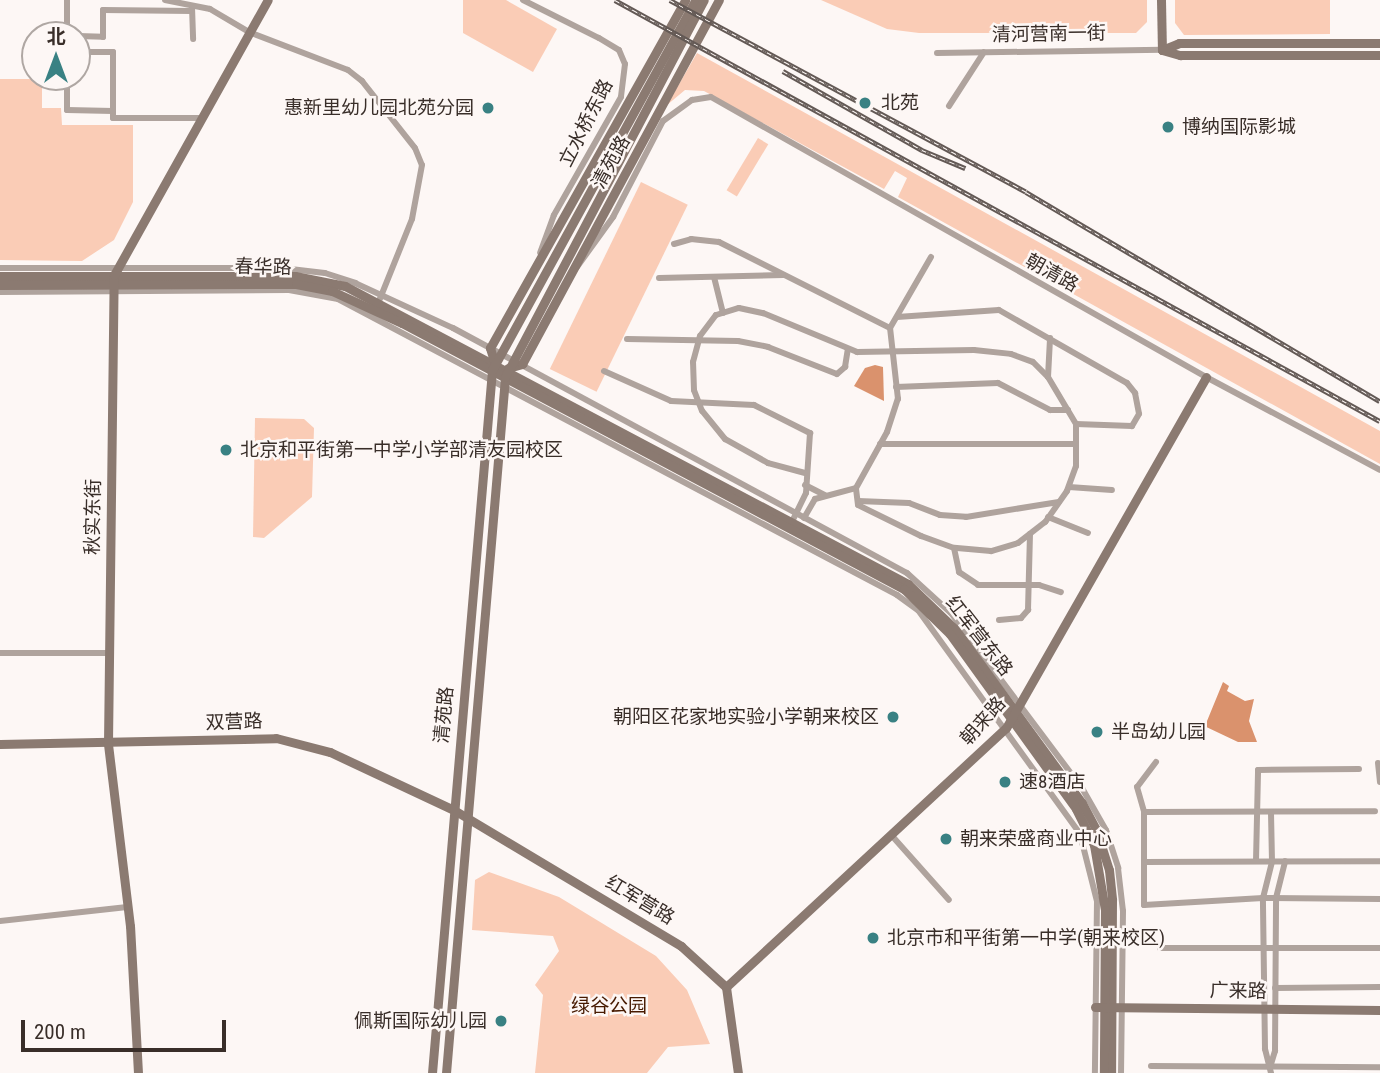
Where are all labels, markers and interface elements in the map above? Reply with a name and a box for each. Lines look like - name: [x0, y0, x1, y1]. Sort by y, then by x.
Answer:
- north arrow: [21, 21, 91, 91]
- street label: 清河营南一街: [992, 22, 1106, 46]
- text: 北: [46, 25, 66, 48]
- street label: 立水桥东路: [554, 76, 618, 170]
- place label: 北苑: [881, 92, 919, 114]
- marker: 北苑: [855, 93, 875, 113]
- place label: 惠新里幼儿园北苑分园: [284, 97, 474, 119]
- marker: 惠新里幼儿园北苑分园: [480, 100, 496, 116]
- place label: 博纳国际影城: [1182, 116, 1296, 138]
- marker: 博纳国际影城: [1160, 119, 1176, 135]
- street label: 清苑路: [587, 132, 635, 192]
- street label: 朝清路: [1022, 249, 1082, 297]
- street label: 春华路: [234, 255, 292, 279]
- place label: 北京和平街第一中学小学部清友园校区: [240, 439, 563, 461]
- marker: 北京和平街第一中学小学部清友园校区: [218, 442, 234, 458]
- street label: 秋实东街: [81, 479, 105, 555]
- street label: 红军营东路: [941, 592, 1017, 680]
- street label: 清苑路: [430, 686, 458, 744]
- street label: 朝来路: [955, 692, 1011, 750]
- place label: 朝阳区花家地实验小学朝来校区: [613, 706, 879, 728]
- marker: 朝阳区花家地实验小学朝来校区: [885, 709, 901, 725]
- street label: 双营路: [205, 710, 263, 734]
- place label: 半岛幼儿园: [1111, 721, 1206, 743]
- marker: 半岛幼儿园: [1089, 724, 1105, 740]
- place label: 速8酒店: [1019, 771, 1085, 793]
- marker: 速8酒店: [997, 774, 1013, 790]
- place label: 朝来荣盛商业中心: [960, 828, 1112, 850]
- marker: 朝来荣盛商业中心: [938, 831, 954, 847]
- street label: 红军营路: [602, 871, 678, 929]
- place label: 北京市和平街第一中学(朝来校区): [887, 927, 1165, 949]
- marker: 北京市和平街第一中学(朝来校区): [865, 930, 881, 946]
- street label: 广来路: [1209, 979, 1267, 1003]
- park label: 绿谷公园: [571, 995, 647, 1017]
- scale bar: [24, 1006, 229, 1050]
- place label: 佩斯国际幼儿园: [354, 1010, 487, 1032]
- marker: 佩斯国际幼儿园: [493, 1013, 509, 1029]
- text: 200 m: [34, 1020, 86, 1044]

